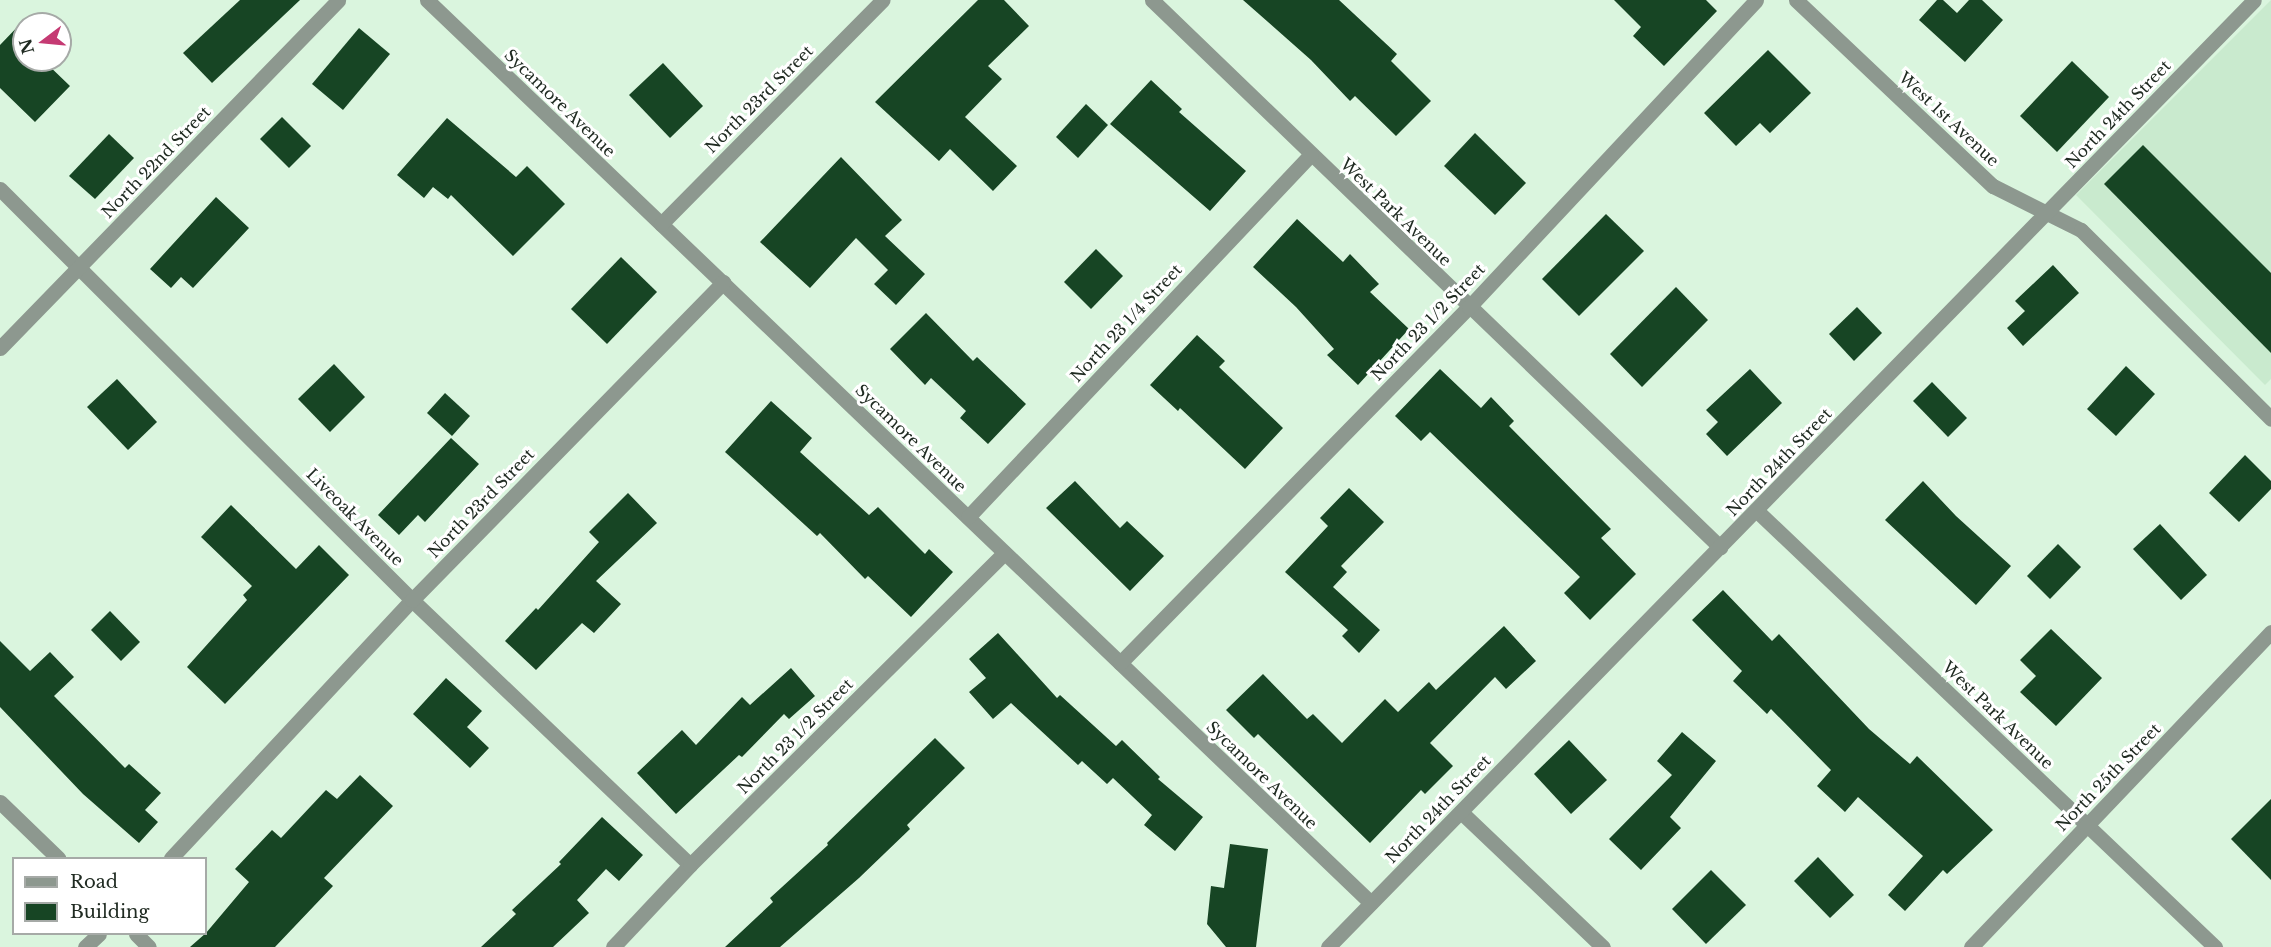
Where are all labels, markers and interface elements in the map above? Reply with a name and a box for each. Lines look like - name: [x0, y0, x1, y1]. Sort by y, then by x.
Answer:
- north arrow: [12, 12, 72, 72]
- text: N: [15, 36, 38, 56]
- street label: North 23rd Street: [701, 41, 817, 157]
- street label: Sycamore Avenue: [500, 45, 620, 161]
- street label: North 24th Street: [2062, 56, 2174, 172]
- street label: West 1st Avenue: [1895, 67, 2003, 171]
- street label: North 22nd Street: [98, 102, 214, 222]
- street label: West Park Avenue: [1336, 154, 1456, 270]
- street label: North 23 1/4 Street: [1066, 260, 1186, 386]
- street label: North 23 1/2 Street: [1367, 260, 1489, 384]
- street label: Sycamore Avenue: [851, 380, 971, 496]
- street label: North 24th Street: [1723, 404, 1835, 520]
- street label: North 23rd Street: [424, 444, 538, 562]
- street label: Liveoak Avenue: [302, 464, 408, 570]
- street label: West Park Avenue: [1938, 657, 2058, 773]
- street label: North 23 1/2 Street: [733, 674, 857, 798]
- street label: Sycamore Avenue: [1202, 717, 1322, 833]
- street label: North 25th Street: [2052, 719, 2164, 835]
- street label: North 24th Street: [1382, 751, 1494, 867]
- legend: [12, 857, 207, 935]
- text: Road: [70, 871, 118, 893]
- text: Building: [70, 901, 149, 923]

